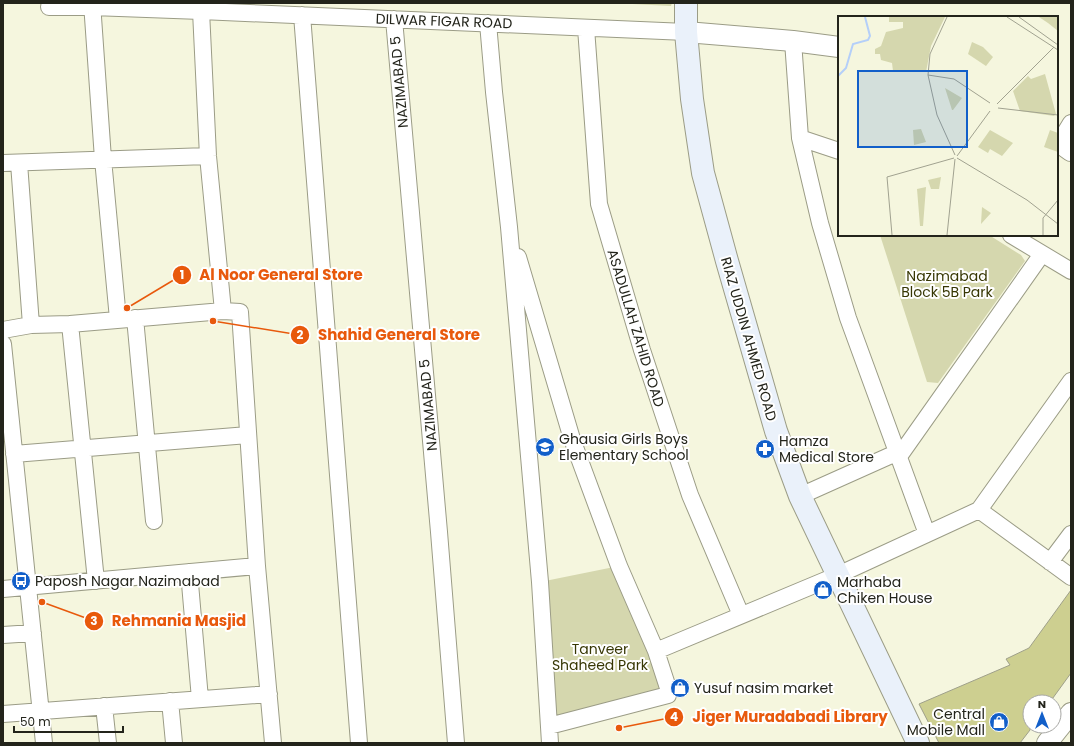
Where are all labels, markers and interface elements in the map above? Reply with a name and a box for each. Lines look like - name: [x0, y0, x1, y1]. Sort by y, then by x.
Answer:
- street label: DILWAR FIGAR ROAD: [375, 9, 513, 33]
- inset map: [838, 16, 1058, 236]
- street label: NAZIMABAD 5: [385, 35, 413, 129]
- street label: ASADULLAH ZAHID ROAD: [602, 247, 670, 409]
- street label: RIAZ UDDIN AHMED ROAD: [716, 255, 782, 423]
- callout: Al Noor General Store: [172, 262, 371, 289]
- text: Al Noor General Store: [199, 264, 363, 285]
- text: 1: [180, 266, 184, 283]
- park label: Nazimabad Block 5B Park: [901, 266, 994, 302]
- callout: Shahid General Store: [290, 322, 488, 349]
- text: Shahid General Store: [318, 324, 480, 345]
- text: 2: [297, 326, 304, 343]
- street label: NAZIMABAD 5: [414, 358, 442, 452]
- place label: Ghausia Girls Boys Elementary School: [559, 429, 689, 465]
- place label: Hamza Medical Store: [779, 431, 874, 467]
- school or university icon: Ghausia Girls Boys Elementary School: [534, 436, 556, 458]
- pharmacy icon: Hamza Medical Store: [754, 438, 776, 460]
- bus stop icon: Paposh Nagar Nazimabad: [10, 570, 32, 592]
- place label: Paposh Nagar Nazimabad: [35, 571, 220, 591]
- place label: Marhaba Chiken House: [837, 572, 933, 608]
- shop icon: Marhaba Chiken House: [812, 579, 834, 601]
- callout: Rehmania Masjid: [84, 607, 255, 634]
- text: Rehmania Masjid: [112, 610, 246, 631]
- text: 3: [90, 612, 98, 629]
- park label: Tanveer Shaheed Park: [552, 639, 649, 675]
- shop icon: Yusuf nasim market: [669, 677, 691, 699]
- place label: Yusuf nasim market: [694, 678, 833, 698]
- north arrow: [1022, 694, 1062, 734]
- text: N: [1038, 696, 1046, 712]
- callout: Jiger Muradabadi Library: [664, 703, 896, 730]
- place label: Central Mobile Mall: [907, 704, 985, 740]
- text: Jiger Muradabadi Library: [692, 706, 888, 727]
- scale bar: [14, 708, 123, 734]
- text: 4: [670, 708, 678, 725]
- shop icon: Central Mobile Mall: [988, 711, 1010, 733]
- text: 50 m: [20, 713, 51, 730]

